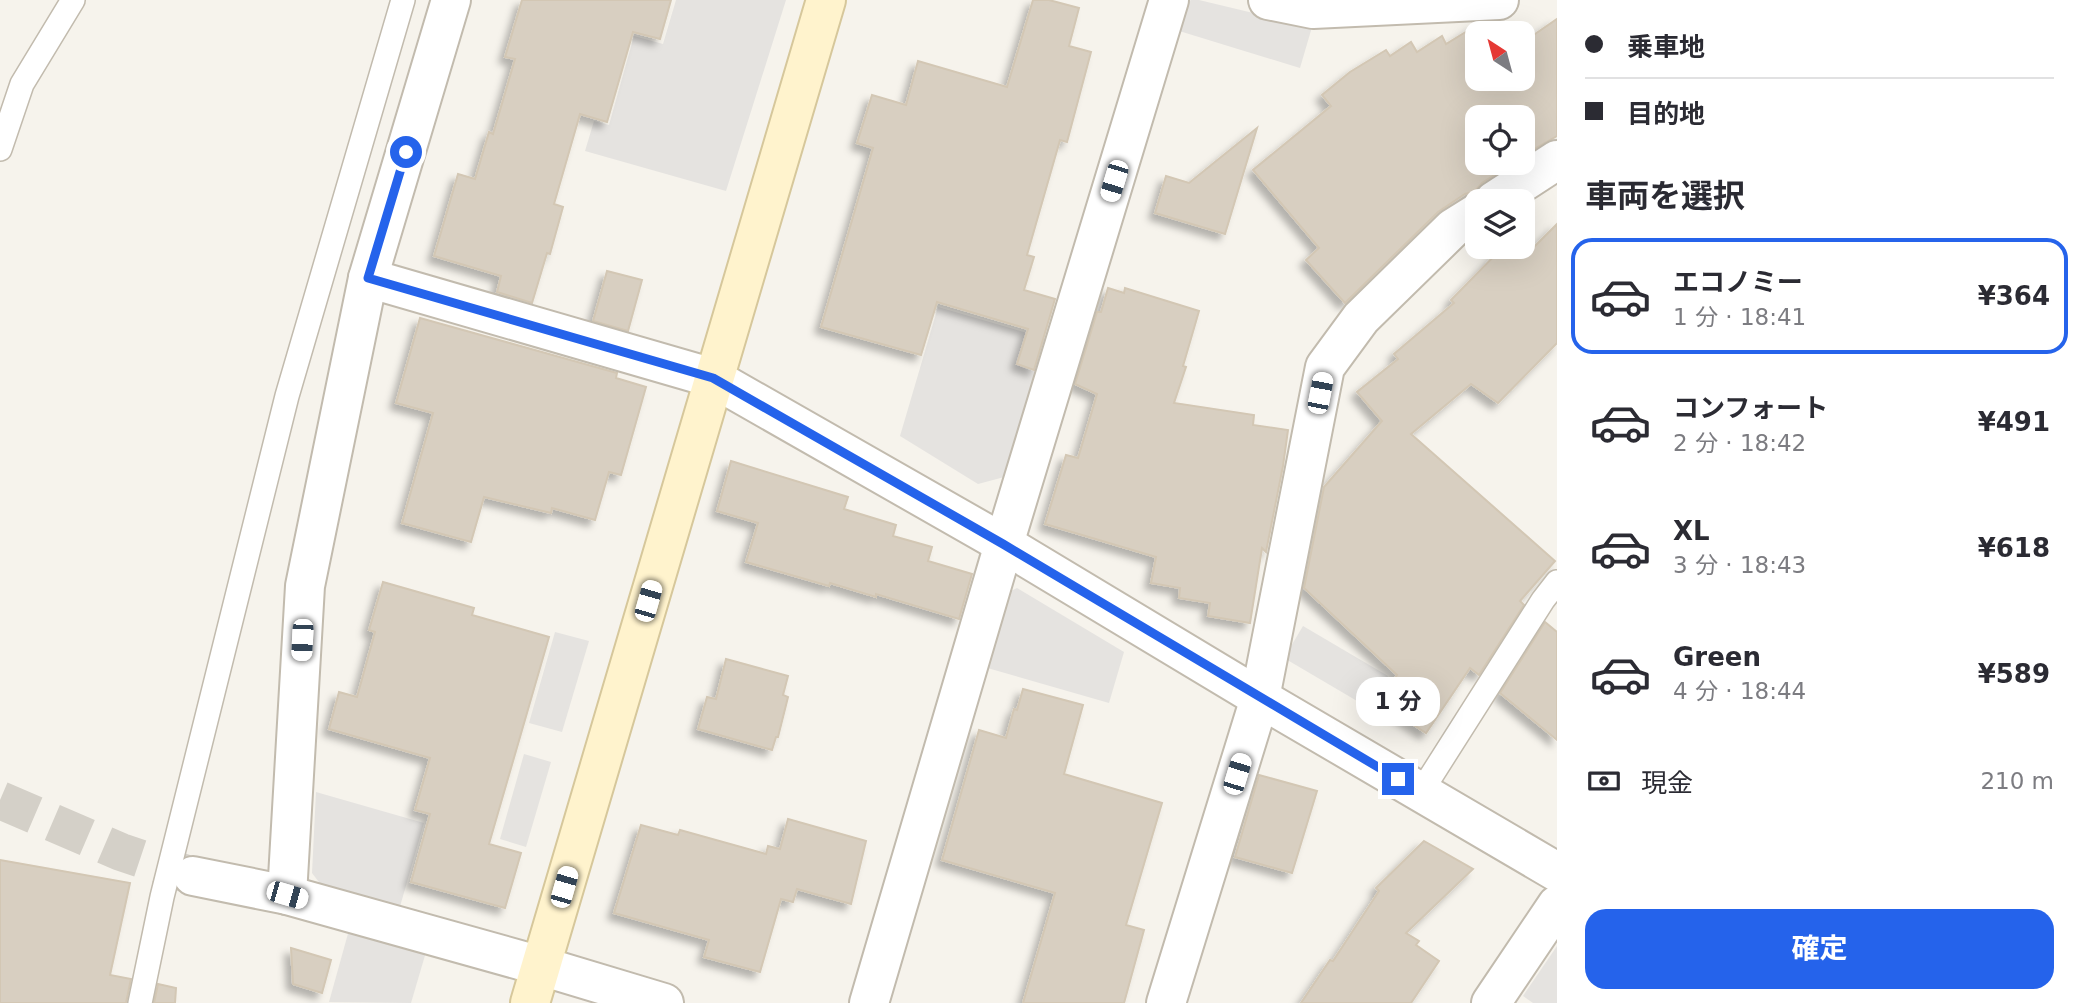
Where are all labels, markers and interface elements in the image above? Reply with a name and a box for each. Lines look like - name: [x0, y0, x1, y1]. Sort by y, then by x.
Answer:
- north arrow: [1465, 21, 1535, 91]
- map controls: [1465, 21, 1535, 259]
- text: 乗車地: [1627, 32, 1705, 62]
- text: 目的地: [1627, 99, 1705, 129]
- button: locate: [1465, 105, 1535, 175]
- route start: [390, 136, 422, 168]
- car: [1098, 158, 1131, 204]
- text: 車両を選択: [1585, 177, 1745, 215]
- button: layers: [1465, 189, 1535, 259]
- icon: car: [1589, 265, 1652, 328]
- text: エコノミー: [1673, 267, 1803, 297]
- text: ¥364: [1978, 281, 2050, 311]
- text: 1 分 · 18:41: [1673, 304, 1806, 330]
- car: [1306, 370, 1335, 416]
- icon: car: [1589, 391, 1652, 454]
- text: コンフォート: [1673, 393, 1828, 423]
- text: ¥491: [1978, 407, 2050, 437]
- text: 2 分 · 18:42: [1673, 430, 1806, 456]
- text: XL: [1673, 516, 1710, 546]
- icon: car: [1589, 517, 1652, 580]
- text: ¥618: [1978, 533, 2050, 563]
- text: 3 分 · 18:43: [1673, 552, 1806, 578]
- car: [633, 578, 664, 624]
- car: [291, 618, 314, 662]
- text: Green: [1673, 642, 1761, 672]
- icon: car: [1589, 643, 1652, 706]
- text: ¥589: [1978, 659, 2050, 689]
- callout: 1 分: [1356, 678, 1440, 726]
- text: 4 分 · 18:44: [1673, 678, 1806, 704]
- text: 1 分: [1374, 688, 1422, 714]
- car: [1221, 751, 1254, 797]
- icon: cash: [1585, 762, 1623, 800]
- route end: [1382, 763, 1414, 795]
- text: 現金: [1641, 768, 1693, 798]
- text: 210 m: [1980, 768, 2054, 794]
- car: [549, 864, 580, 910]
- car: [264, 879, 311, 911]
- button: 確定: [1585, 909, 2054, 989]

